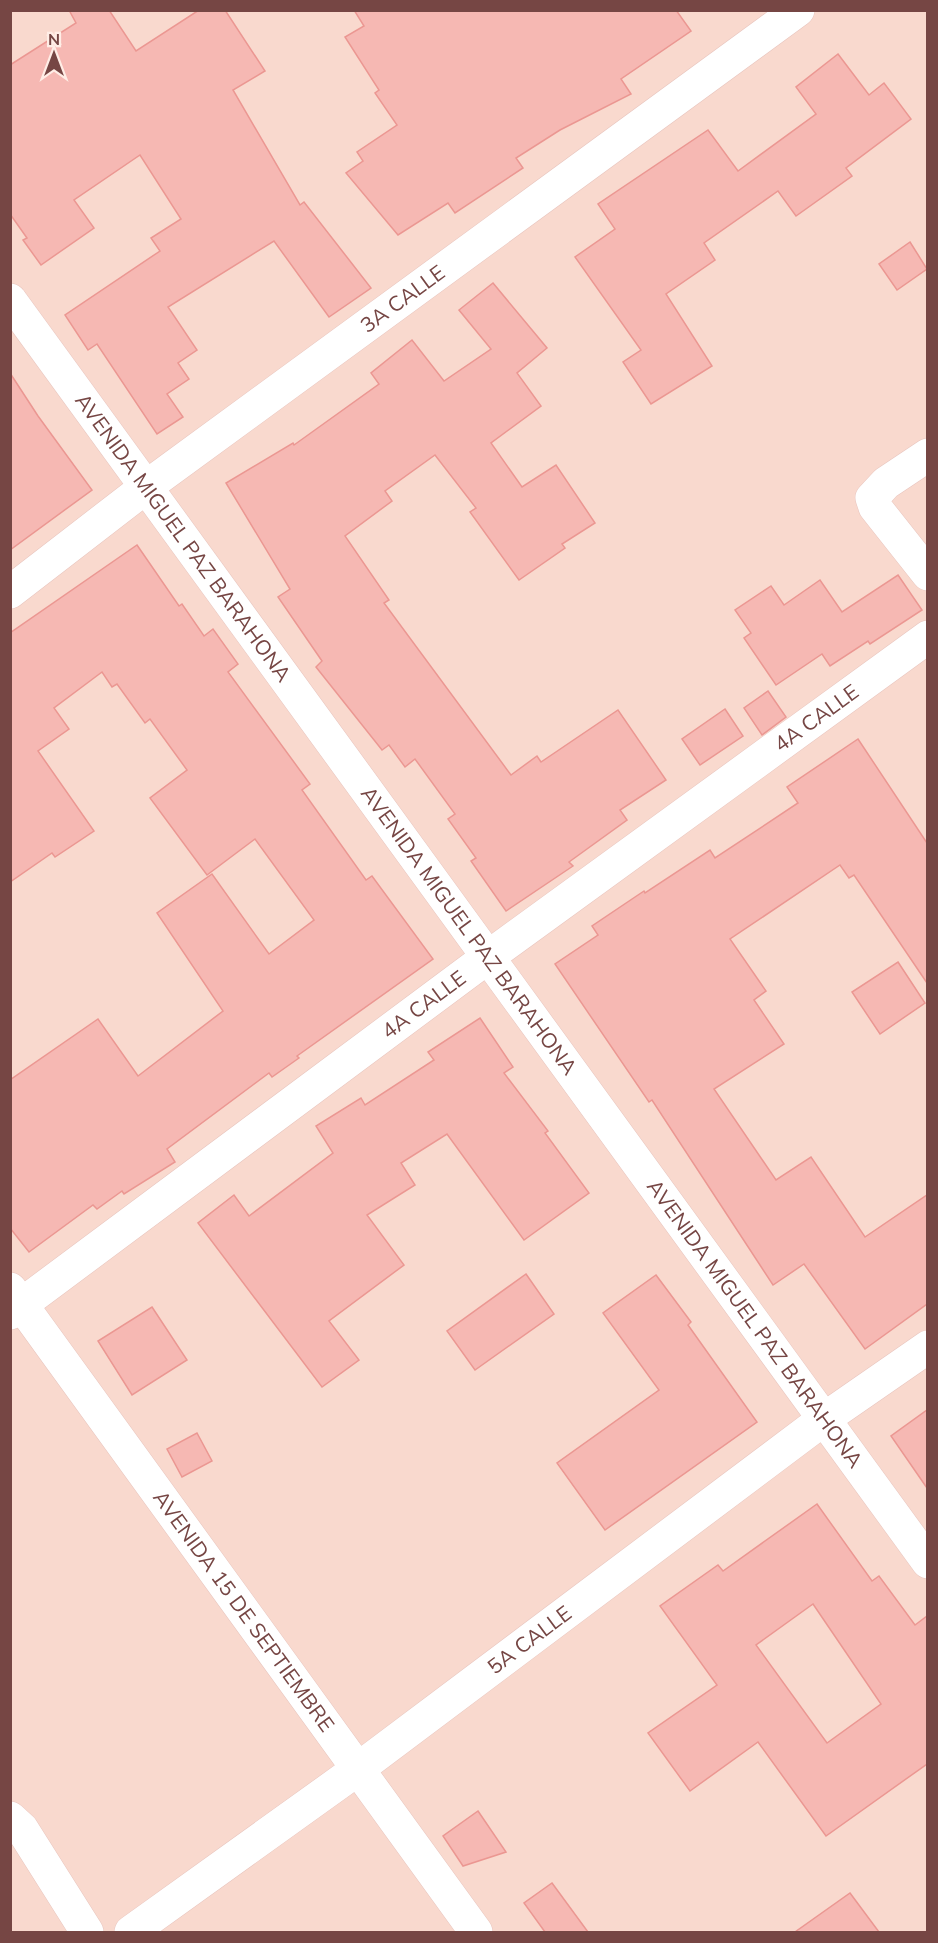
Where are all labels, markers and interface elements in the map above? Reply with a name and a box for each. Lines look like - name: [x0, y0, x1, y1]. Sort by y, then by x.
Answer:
- north arrow: [24, 24, 84, 84]
- text: N: [48, 29, 60, 49]
- street label: 3A CALLE: [355, 259, 450, 338]
- street label: AVENIDA MIGUEL PAZ BARAHONA: [70, 388, 298, 687]
- street label: 4A CALLE: [768, 678, 863, 757]
- street label: AVENIDA MIGUEL PAZ BARAHONA: [356, 781, 584, 1080]
- street label: 4A CALLE: [376, 964, 470, 1044]
- street label: AVENIDA MIGUEL PAZ BARAHONA: [642, 1174, 869, 1473]
- street label: AVENIDA 15 DE SEPTIEMBRE: [148, 1485, 340, 1736]
- street label: 5A CALLE: [482, 1599, 576, 1679]

